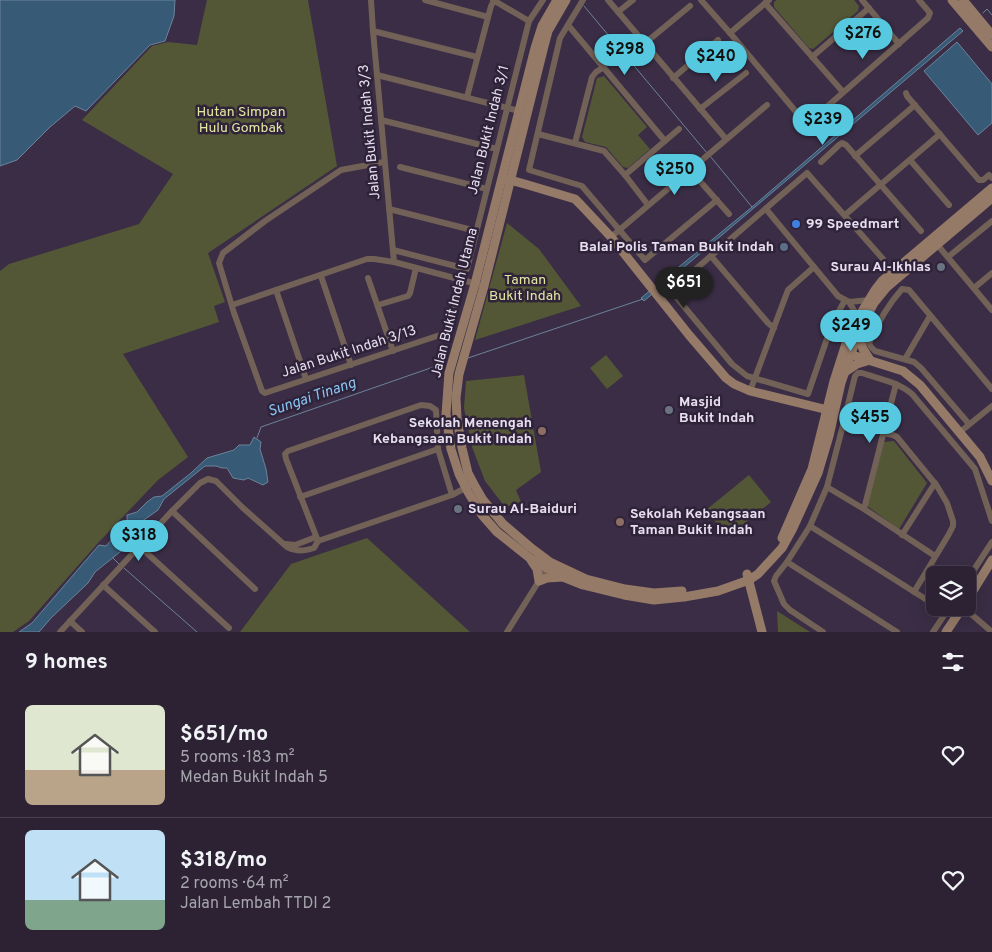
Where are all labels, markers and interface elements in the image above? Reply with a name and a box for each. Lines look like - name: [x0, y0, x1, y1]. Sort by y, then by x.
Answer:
- pin: $276: [833, 18, 893, 60]
- text: $276: [845, 24, 881, 44]
- pin: $298: [595, 34, 655, 76]
- text: $298: [605, 40, 645, 60]
- pin: $240: [686, 41, 746, 83]
- text: $240: [696, 47, 736, 67]
- street label: Jalan Bukit Indah 3/3: [356, 64, 384, 200]
- street label: Jalan Bukit Indah 3/1: [465, 64, 513, 196]
- park label: Hutan Simpan Hulu Gombak: [196, 104, 286, 137]
- pin: $239: [793, 104, 853, 146]
- text: $239: [804, 110, 842, 130]
- pin: $250: [645, 154, 705, 196]
- text: $250: [655, 160, 695, 180]
- place label: 99 Speedmart: [806, 216, 899, 233]
- marker: 99 Speedmart: [790, 218, 802, 230]
- street label: Jalan Bukit Indah Utama: [428, 226, 482, 380]
- place label: Balai Polis Taman Bukit Indah: [579, 239, 774, 256]
- marker: Balai Polis Taman Bukit Indah: [778, 241, 790, 253]
- place label: Surau Al-Ikhlas: [831, 259, 931, 276]
- marker: Surau Al-Ikhlas: [935, 261, 947, 273]
- pin: $651: [654, 266, 714, 309]
- park label: Taman Bukit Indah: [489, 272, 561, 305]
- text: $651: [666, 273, 702, 293]
- pin: $249: [821, 310, 881, 352]
- text: $249: [831, 316, 871, 336]
- street label: Jalan Bukit Indah 3/13: [279, 322, 419, 382]
- water label: Sungai Tinang: [265, 374, 359, 422]
- place label: Masjid Bukit Indah: [679, 394, 754, 427]
- pin: $455: [840, 402, 900, 444]
- marker: Masjid Bukit Indah: [663, 404, 675, 416]
- text: $455: [850, 408, 890, 428]
- place label: Sekolah Menengah Kebangsaan Bukit Indah: [373, 415, 532, 448]
- marker: Sekolah Menengah Kebangsaan Bukit Indah: [536, 425, 548, 437]
- place label: Surau Al-Baiduri: [468, 501, 577, 518]
- marker: Surau Al-Baiduri: [452, 503, 464, 515]
- place label: Sekolah Kebangsaan Taman Bukit Indah: [630, 506, 766, 539]
- marker: Sekolah Kebangsaan Taman Bukit Indah: [614, 516, 626, 528]
- pin: $318: [109, 520, 169, 562]
- text: $318: [121, 526, 157, 546]
- map controls: [926, 566, 976, 616]
- button: layers: [926, 566, 976, 616]
- icon: filters: [939, 648, 967, 676]
- text: 9 homes: [25, 649, 108, 676]
- text: $651/mo: [180, 721, 268, 748]
- icon: home: [65, 725, 125, 785]
- icon: heart: [939, 741, 967, 769]
- text: 5 rooms · 183 m²: [180, 748, 295, 768]
- text: Medan Bukit Indah 5: [180, 768, 328, 788]
- text: $318/mo: [180, 847, 267, 874]
- icon: home: [65, 850, 125, 910]
- icon: heart: [939, 866, 967, 894]
- text: 2 rooms · 64 m²: [180, 874, 289, 894]
- text: Jalan Lembah TTDI 2: [180, 894, 331, 914]

